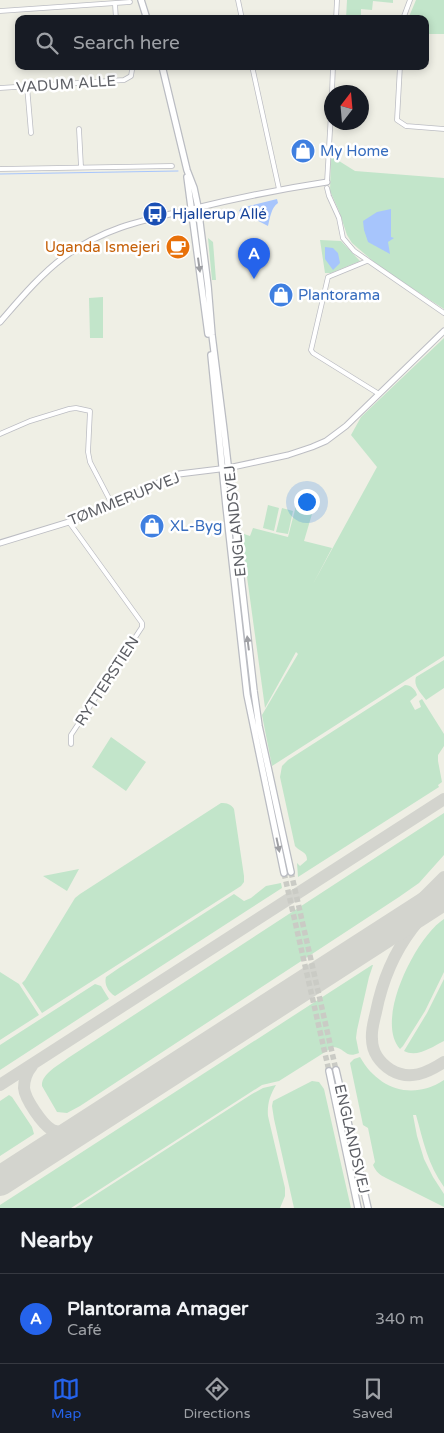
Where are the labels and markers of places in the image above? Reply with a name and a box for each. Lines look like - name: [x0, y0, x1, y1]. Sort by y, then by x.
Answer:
- shop icon: My Home: [290, 138, 316, 164]
- place label: My Home: [320, 142, 389, 160]
- bus stop icon: Hjallerup Allé: [142, 201, 168, 227]
- place label: Hjallerup Allé: [172, 205, 267, 223]
- cafe icon: Uganda Ismejeri: [165, 234, 191, 260]
- place label: Uganda Ismejeri: [45, 238, 160, 256]
- pin: A: [238, 238, 270, 279]
- shop icon: Plantorama: [268, 282, 294, 308]
- place label: Plantorama: [298, 286, 380, 304]
- shop icon: XL-Byg: [139, 513, 165, 539]
- place label: XL-Byg: [170, 517, 222, 535]

